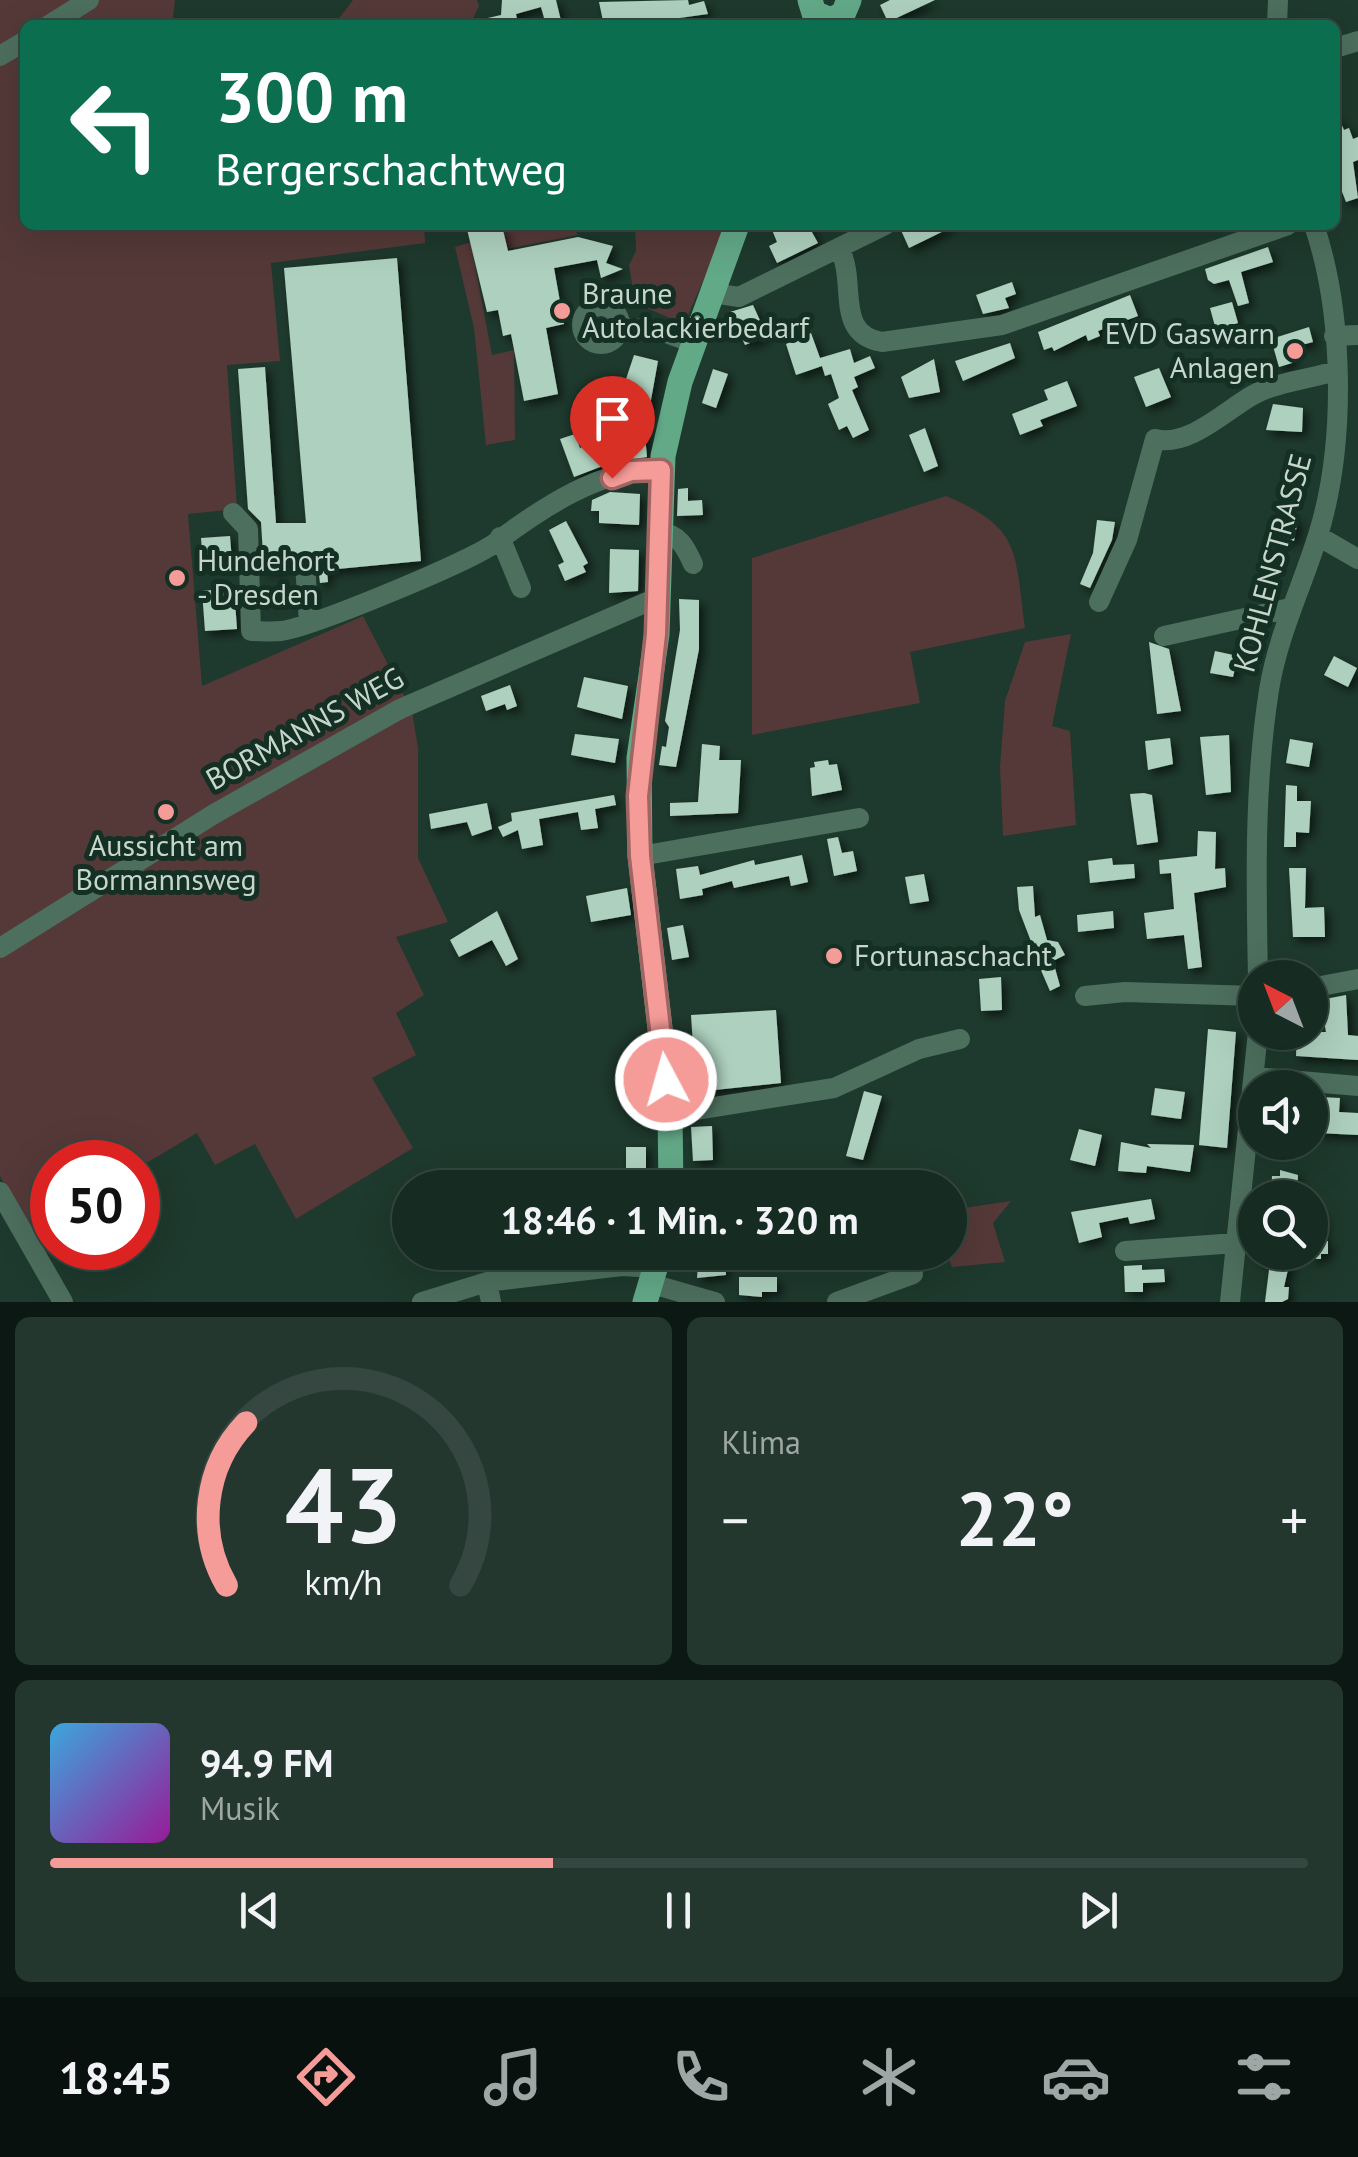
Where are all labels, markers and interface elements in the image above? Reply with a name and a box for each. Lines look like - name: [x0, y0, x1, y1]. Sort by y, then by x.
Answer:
- text: 300 m: [215, 51, 408, 141]
- icon: left: [50, 60, 180, 190]
- text: Bergerschachtweg: [215, 139, 567, 197]
- place label: Braune Autolackierbedarf: [582, 273, 810, 346]
- marker: Braune Autolackierbedarf: [551, 300, 573, 322]
- place label: EVD Gaswarn Anlagen: [1105, 313, 1275, 386]
- marker: EVD Gaswarn Anlagen: [1284, 340, 1306, 362]
- pin: [570, 376, 655, 479]
- icon: arrive: [585, 391, 640, 446]
- street label: KOHLENSTRASSE: [1224, 449, 1319, 676]
- place label: Hundehort - Dresden: [197, 540, 335, 613]
- marker: Hundehort - Dresden: [166, 567, 188, 589]
- street label: BORMANNS WEG: [199, 657, 410, 798]
- marker: Aussicht am Bormannsweg: [155, 801, 177, 823]
- place label: Aussicht am Bormannsweg: [75, 825, 257, 898]
- place label: Fortunaschacht: [854, 935, 1052, 974]
- marker: Fortunaschacht: [823, 945, 845, 967]
- north arrow: [1238, 960, 1328, 1050]
- map controls: [1238, 960, 1328, 1270]
- position arrow: [614, 1028, 718, 1132]
- button: sound: [1238, 1070, 1328, 1160]
- speed limit sign: 50: [30, 1140, 160, 1270]
- button: search: [1238, 1180, 1328, 1270]
- text: 18:46 · 1 Min. · 320 m: [500, 1195, 859, 1244]
- text: Klima: [722, 1421, 801, 1463]
- text: 43: [284, 1437, 402, 1572]
- text: 22°: [956, 1470, 1074, 1567]
- text: −: [722, 1484, 749, 1555]
- text: +: [1280, 1484, 1308, 1555]
- text: km/h: [304, 1559, 382, 1605]
- text: 94.9 FM: [200, 1738, 333, 1787]
- text: Musik: [200, 1787, 280, 1829]
- icon: previous: [232, 1883, 287, 1938]
- icon: pause: [651, 1883, 706, 1938]
- icon: next: [1071, 1883, 1126, 1938]
- icon: directions: [291, 2042, 361, 2112]
- icon: music: [478, 2042, 548, 2112]
- icon: phone: [666, 2042, 736, 2112]
- icon: climate: [854, 2042, 924, 2112]
- icon: car: [1041, 2042, 1111, 2112]
- icon: filters: [1229, 2042, 1299, 2112]
- text: 18:45: [59, 2048, 173, 2106]

